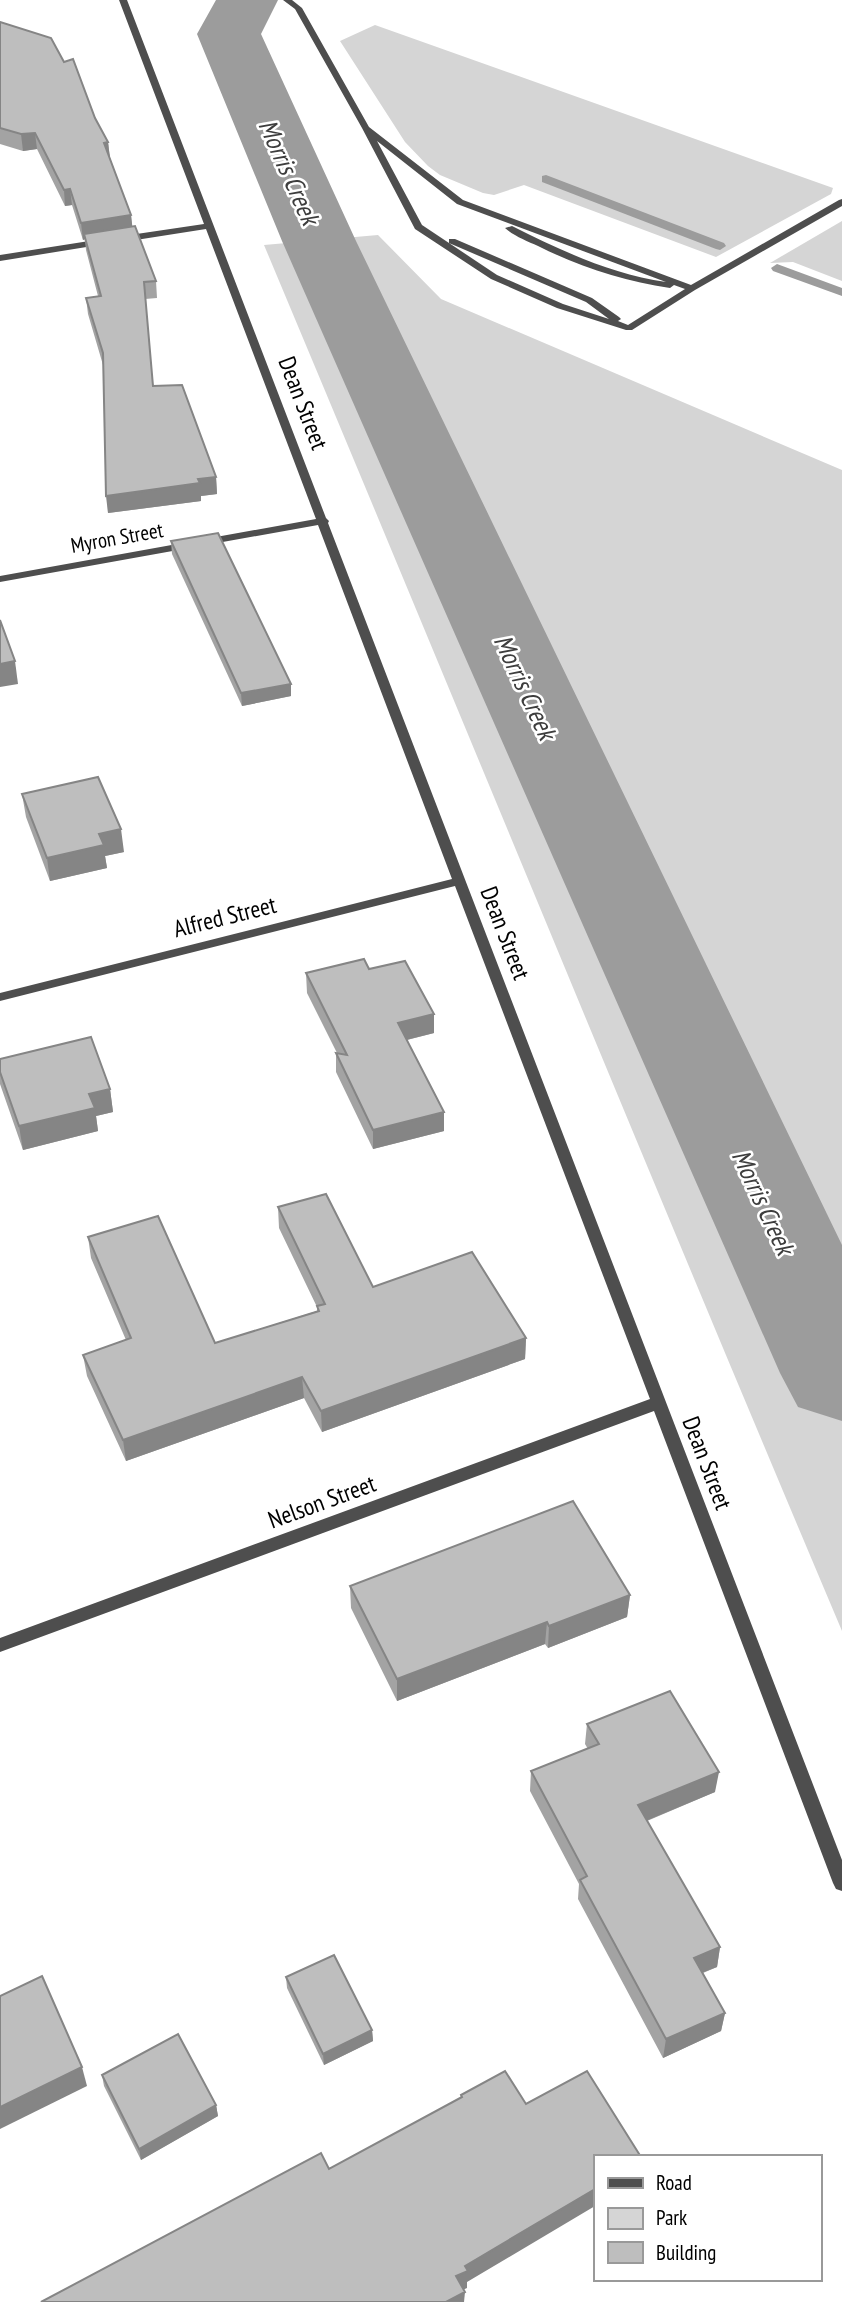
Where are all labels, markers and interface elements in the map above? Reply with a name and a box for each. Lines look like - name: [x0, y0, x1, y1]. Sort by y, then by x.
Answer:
- water label: Morris Creek: [252, 114, 328, 232]
- street label: Dean Street: [272, 352, 336, 454]
- street label: Myron Street: [69, 516, 165, 559]
- water label: Morris Creek: [487, 629, 565, 747]
- street label: Dean Street: [474, 882, 538, 984]
- street label: Alfred Street: [170, 889, 280, 944]
- water label: Morris Creek: [725, 1144, 803, 1262]
- street label: Dean Street: [676, 1412, 740, 1514]
- street label: Nelson Street: [264, 1468, 380, 1535]
- legend: [594, 2155, 821, 2281]
- text: Road: [656, 2169, 692, 2196]
- text: Park: [656, 2204, 687, 2231]
- text: Building: [656, 2239, 716, 2266]

